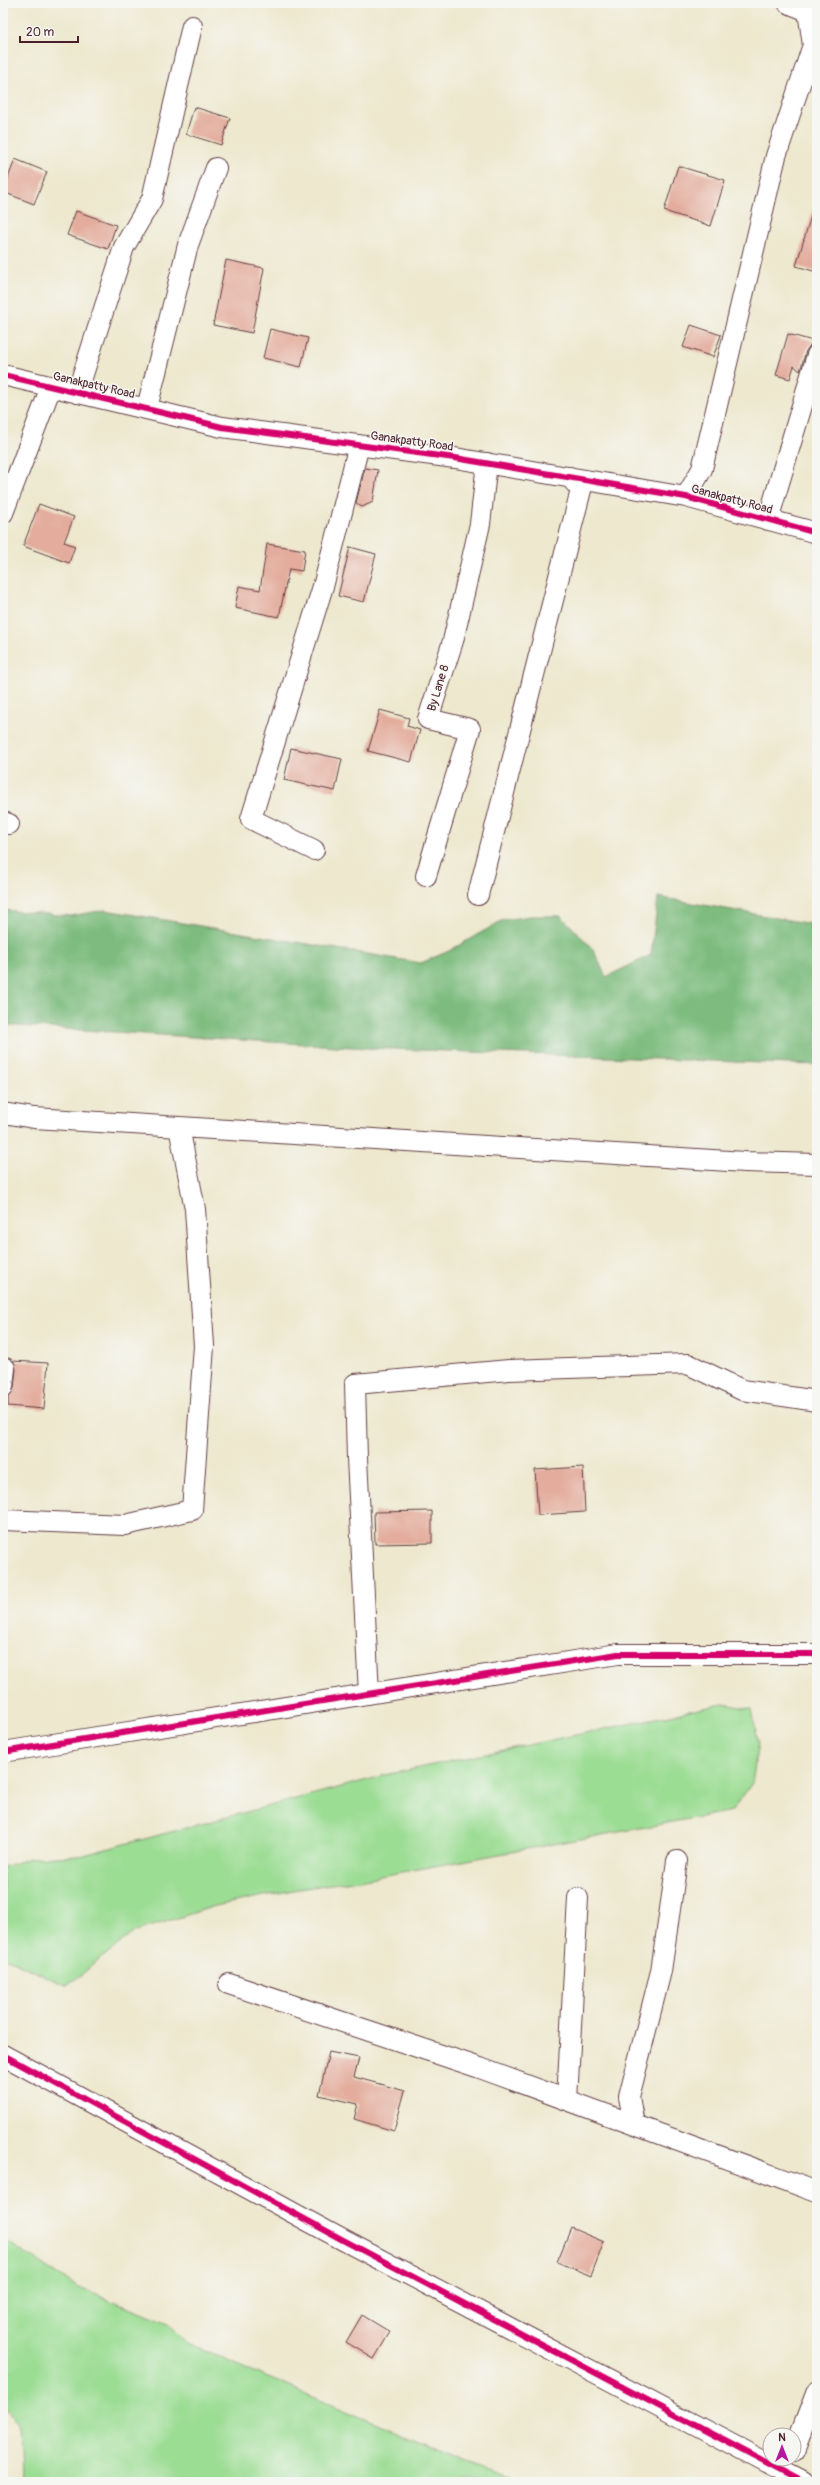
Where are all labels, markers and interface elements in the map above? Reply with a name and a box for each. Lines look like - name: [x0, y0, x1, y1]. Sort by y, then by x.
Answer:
- scale bar: [20, 18, 78, 44]
- text: 20 m: [26, 25, 55, 40]
- street label: Ganakpatty Road: [51, 369, 136, 402]
- street label: Ganakpatty Road: [369, 428, 455, 455]
- street label: Ganakpatty Road: [690, 481, 774, 518]
- street label: By Lane 8: [424, 663, 453, 713]
- north arrow: [762, 2427, 802, 2467]
- text: N: [778, 2431, 786, 2444]

